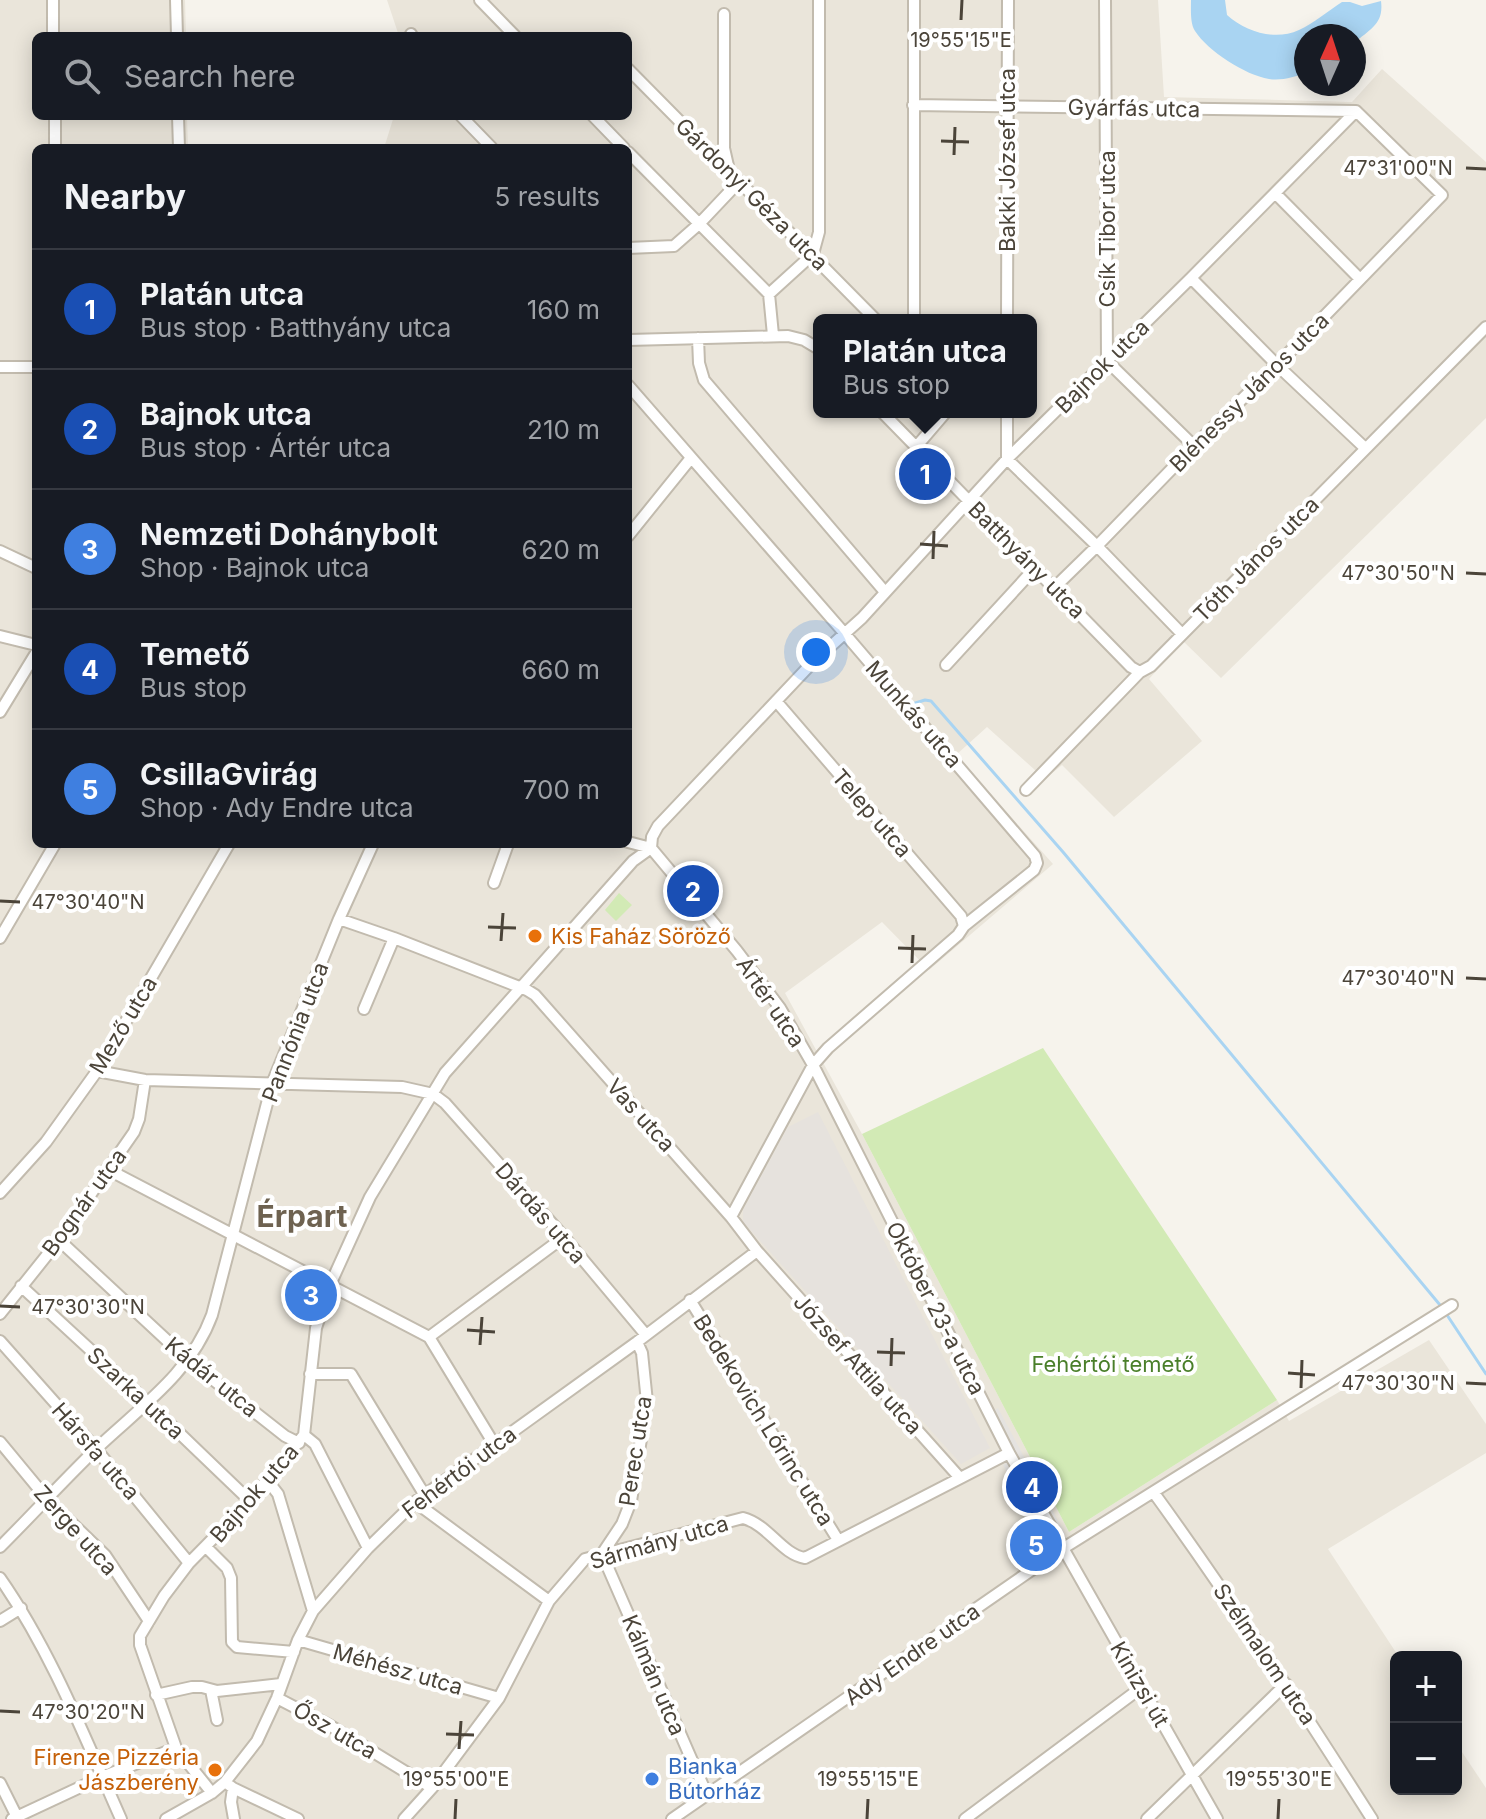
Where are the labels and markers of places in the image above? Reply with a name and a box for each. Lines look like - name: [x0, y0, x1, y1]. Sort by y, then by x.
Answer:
- pin: 1: [899, 444, 951, 504]
- pin: 2: [667, 861, 719, 921]
- place label: Kis Faház Söröző: [551, 923, 731, 949]
- marker: Kis Faház Söröző: [526, 927, 544, 945]
- pin: 3: [285, 1265, 337, 1325]
- pin: 4: [1006, 1457, 1058, 1517]
- pin: 5: [1010, 1515, 1062, 1575]
- place label: Firenze Pizzéria Jászberény: [34, 1744, 199, 1795]
- place label: Bianka Bútorház: [668, 1753, 762, 1804]
- marker: Firenze Pizzéria Jászberény: [206, 1761, 224, 1779]
- marker: Bianka Bútorház: [643, 1770, 661, 1788]

